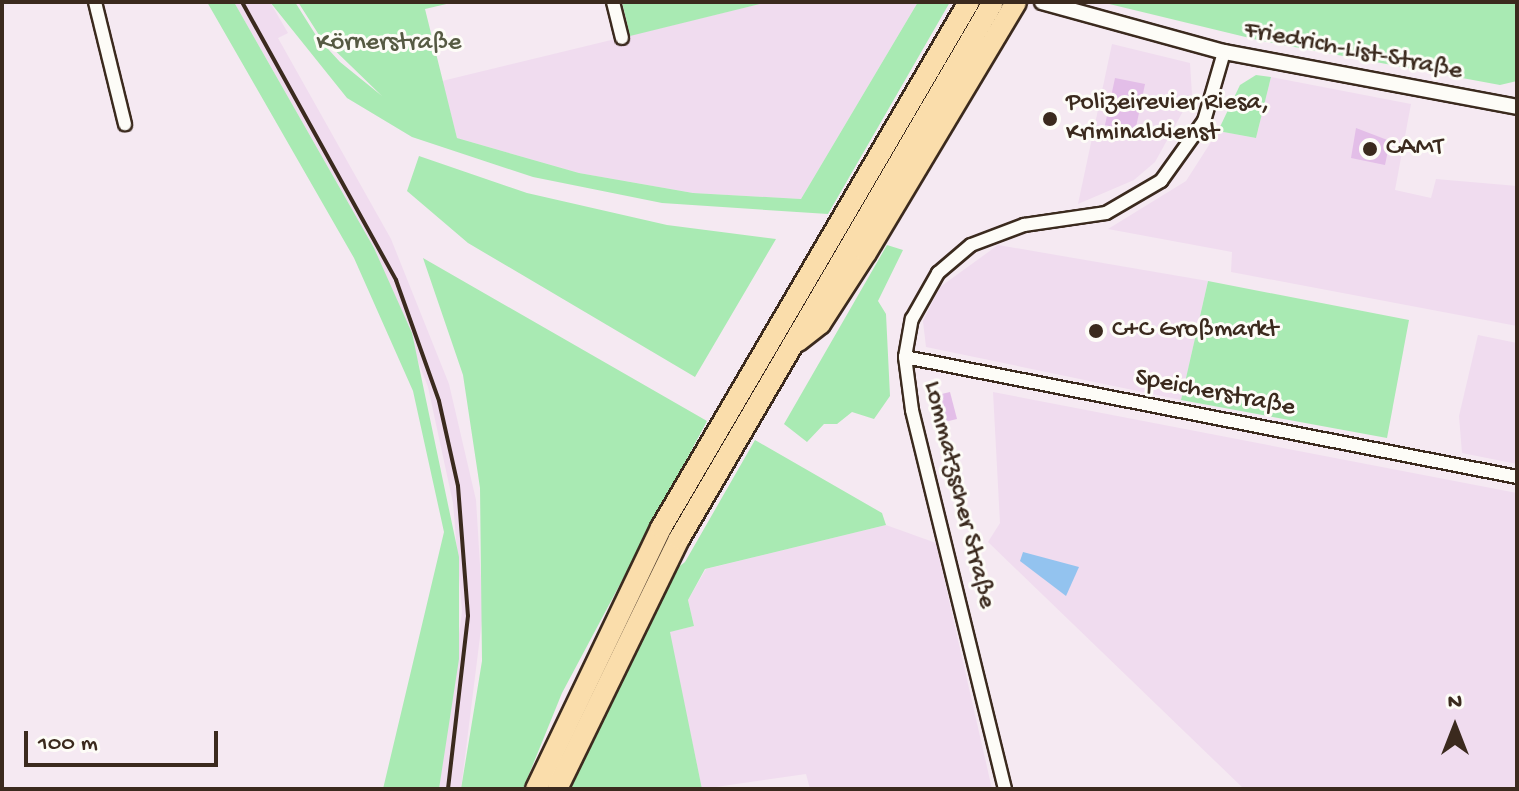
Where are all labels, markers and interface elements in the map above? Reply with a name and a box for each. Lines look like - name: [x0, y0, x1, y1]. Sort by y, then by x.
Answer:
- street label: Friedrich-List-Straße: [1241, 16, 1465, 88]
- park label: Körnerstraße: [316, 28, 462, 60]
- place label: Polizeirevier Riesa, Kriminaldienst: [1066, 88, 1269, 150]
- marker: Polizeirevier Riesa, Kriminaldienst: [1041, 110, 1059, 128]
- place label: CAMT: [1386, 133, 1443, 165]
- marker: CAMT: [1361, 140, 1379, 158]
- place label: C+C Großmarkt: [1112, 315, 1278, 347]
- marker: C+C Großmarkt: [1087, 322, 1105, 340]
- street label: Speicherstraße: [1132, 363, 1298, 425]
- street label: Lommatzscher Straße: [915, 378, 1001, 612]
- north arrow: [1415, 687, 1495, 767]
- text: N: [1448, 690, 1462, 716]
- scale bar: [28, 715, 222, 765]
- text: 100 m: [38, 730, 98, 759]

